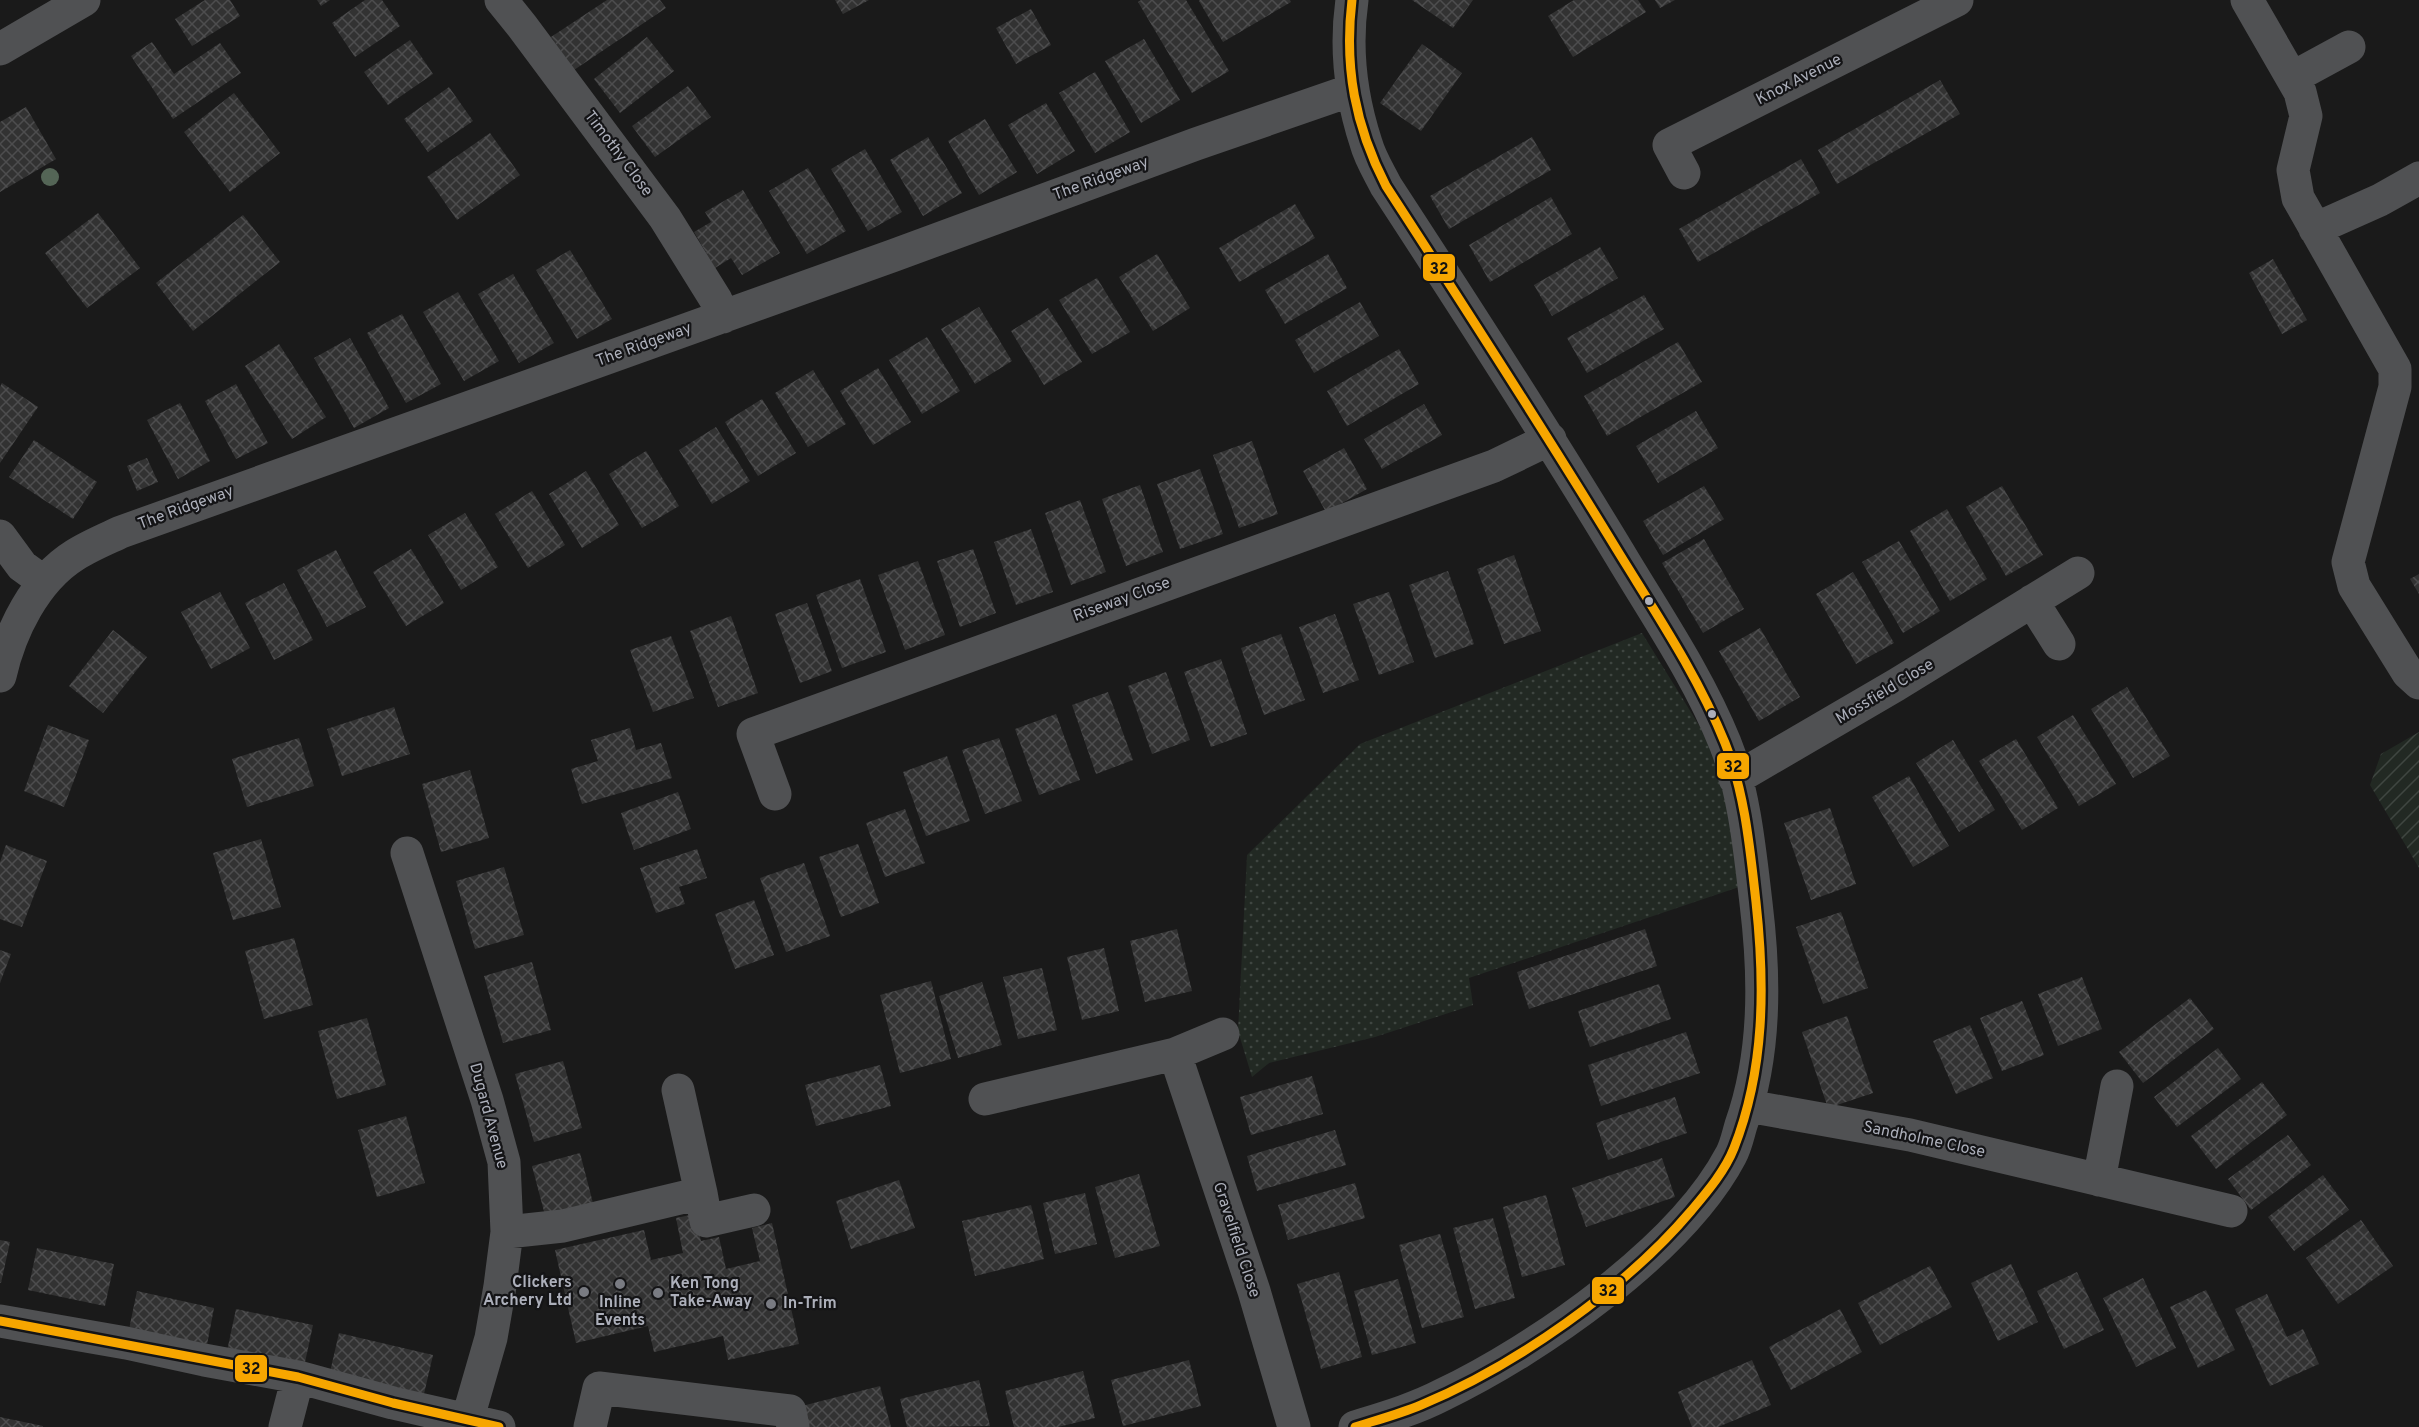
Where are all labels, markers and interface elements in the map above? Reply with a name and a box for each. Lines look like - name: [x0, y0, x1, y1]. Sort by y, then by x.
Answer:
- street label: Knox Avenue: [1753, 50, 1845, 110]
- street label: Timothy Close: [579, 107, 657, 201]
- street label: The Ridgeway: [1051, 152, 1151, 206]
- line badge: 32: [1422, 253, 1456, 282]
- text: 32: [1429, 260, 1449, 280]
- street label: The Ridgeway: [594, 318, 694, 372]
- street label: The Ridgeway: [136, 481, 236, 535]
- street label: Riseway Close: [1071, 573, 1173, 627]
- unlabelled marker: [1643, 595, 1655, 607]
- street label: Mossfield Close: [1832, 655, 1938, 729]
- unlabelled marker: [1706, 708, 1718, 720]
- line badge: 32: [1716, 752, 1750, 780]
- text: 32: [1723, 758, 1743, 778]
- street label: Dugard Avenue: [464, 1061, 512, 1171]
- street label: Sandholme Close: [1861, 1117, 1987, 1163]
- street label: Gravelfield Close: [1208, 1180, 1264, 1300]
- place label: Clickers Archery Ltd: [483, 1273, 572, 1311]
- place label: Ken Tong Take-Away: [670, 1274, 752, 1312]
- line badge: 32: [1591, 1276, 1625, 1305]
- marker: Inline Events: [613, 1277, 627, 1291]
- text: 32: [1598, 1282, 1618, 1302]
- marker: Clickers Archery Ltd: [577, 1285, 591, 1299]
- marker: Ken Tong Take-Away: [651, 1286, 665, 1300]
- place label: Inline Events: [595, 1293, 645, 1331]
- place label: In-Trim: [783, 1294, 837, 1314]
- marker: In-Trim: [764, 1297, 778, 1311]
- line badge: 32: [234, 1354, 268, 1383]
- text: 32: [241, 1360, 261, 1380]

